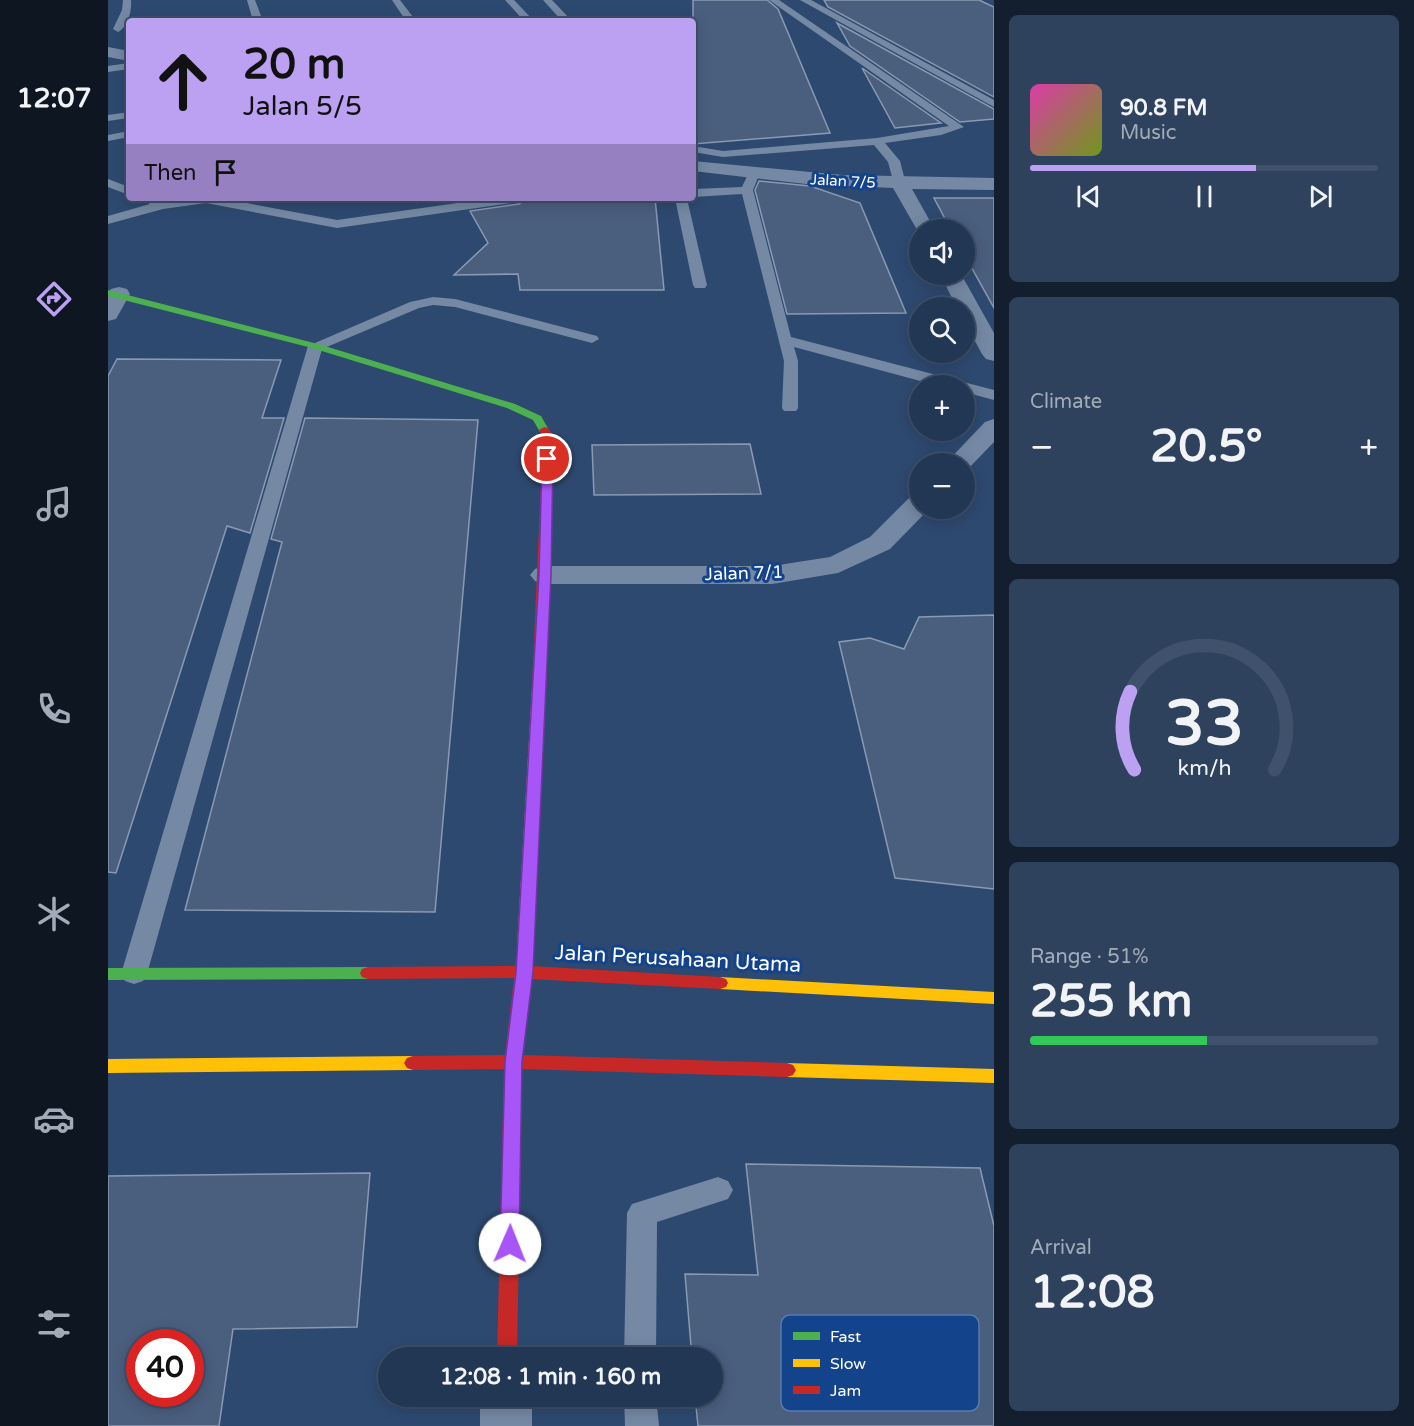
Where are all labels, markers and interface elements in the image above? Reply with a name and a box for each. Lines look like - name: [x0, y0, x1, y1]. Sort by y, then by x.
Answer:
- text: 20 m: [243, 39, 345, 90]
- icon: ahead: [144, 42, 222, 120]
- text: 12:07: [17, 82, 91, 115]
- text: Jalan 5/5: [243, 90, 362, 123]
- text: 90.8 FM: [1120, 95, 1207, 121]
- text: Music: [1120, 121, 1176, 145]
- icon: arrive: [209, 156, 242, 189]
- text: Then: [144, 160, 197, 186]
- street label: Jalan 7/5: [810, 170, 876, 192]
- icon: previous: [1072, 180, 1105, 213]
- icon: pause: [1188, 180, 1221, 213]
- icon: next: [1304, 180, 1337, 213]
- map controls: [909, 219, 975, 519]
- button: sound: [909, 219, 975, 285]
- icon: directions: [33, 278, 75, 320]
- button: search: [909, 297, 975, 363]
- button: +: [909, 375, 975, 441]
- text: Climate: [1030, 390, 1102, 414]
- text: 20.5°: [1150, 420, 1263, 474]
- text: −: [1030, 428, 1054, 467]
- text: +: [1359, 428, 1378, 467]
- pin: [521, 433, 572, 484]
- icon: arrive: [530, 442, 563, 475]
- button: −: [909, 453, 975, 519]
- icon: music: [33, 483, 75, 525]
- street label: Jalan 7/1: [704, 561, 784, 585]
- text: 33: [1165, 687, 1243, 762]
- icon: phone: [33, 688, 75, 730]
- text: km/h: [1177, 755, 1231, 781]
- icon: climate: [33, 893, 75, 935]
- street label: Jalan Perusahaan Utama: [554, 940, 802, 978]
- text: Range · 51%: [1030, 945, 1149, 969]
- text: 255 km: [1030, 975, 1192, 1029]
- icon: car: [33, 1098, 75, 1140]
- position arrow: [478, 1212, 542, 1276]
- text: Arrival: [1030, 1236, 1092, 1260]
- text: 12:08: [1030, 1266, 1155, 1320]
- icon: filters: [33, 1303, 75, 1345]
- legend: [781, 1315, 979, 1411]
- text: Fast: [830, 1327, 861, 1347]
- speed limit sign: 40: [126, 1329, 204, 1407]
- text: Slow: [830, 1354, 866, 1374]
- text: 12:08 · 1 min · 160 m: [440, 1364, 661, 1390]
- text: Jam: [830, 1381, 861, 1401]

